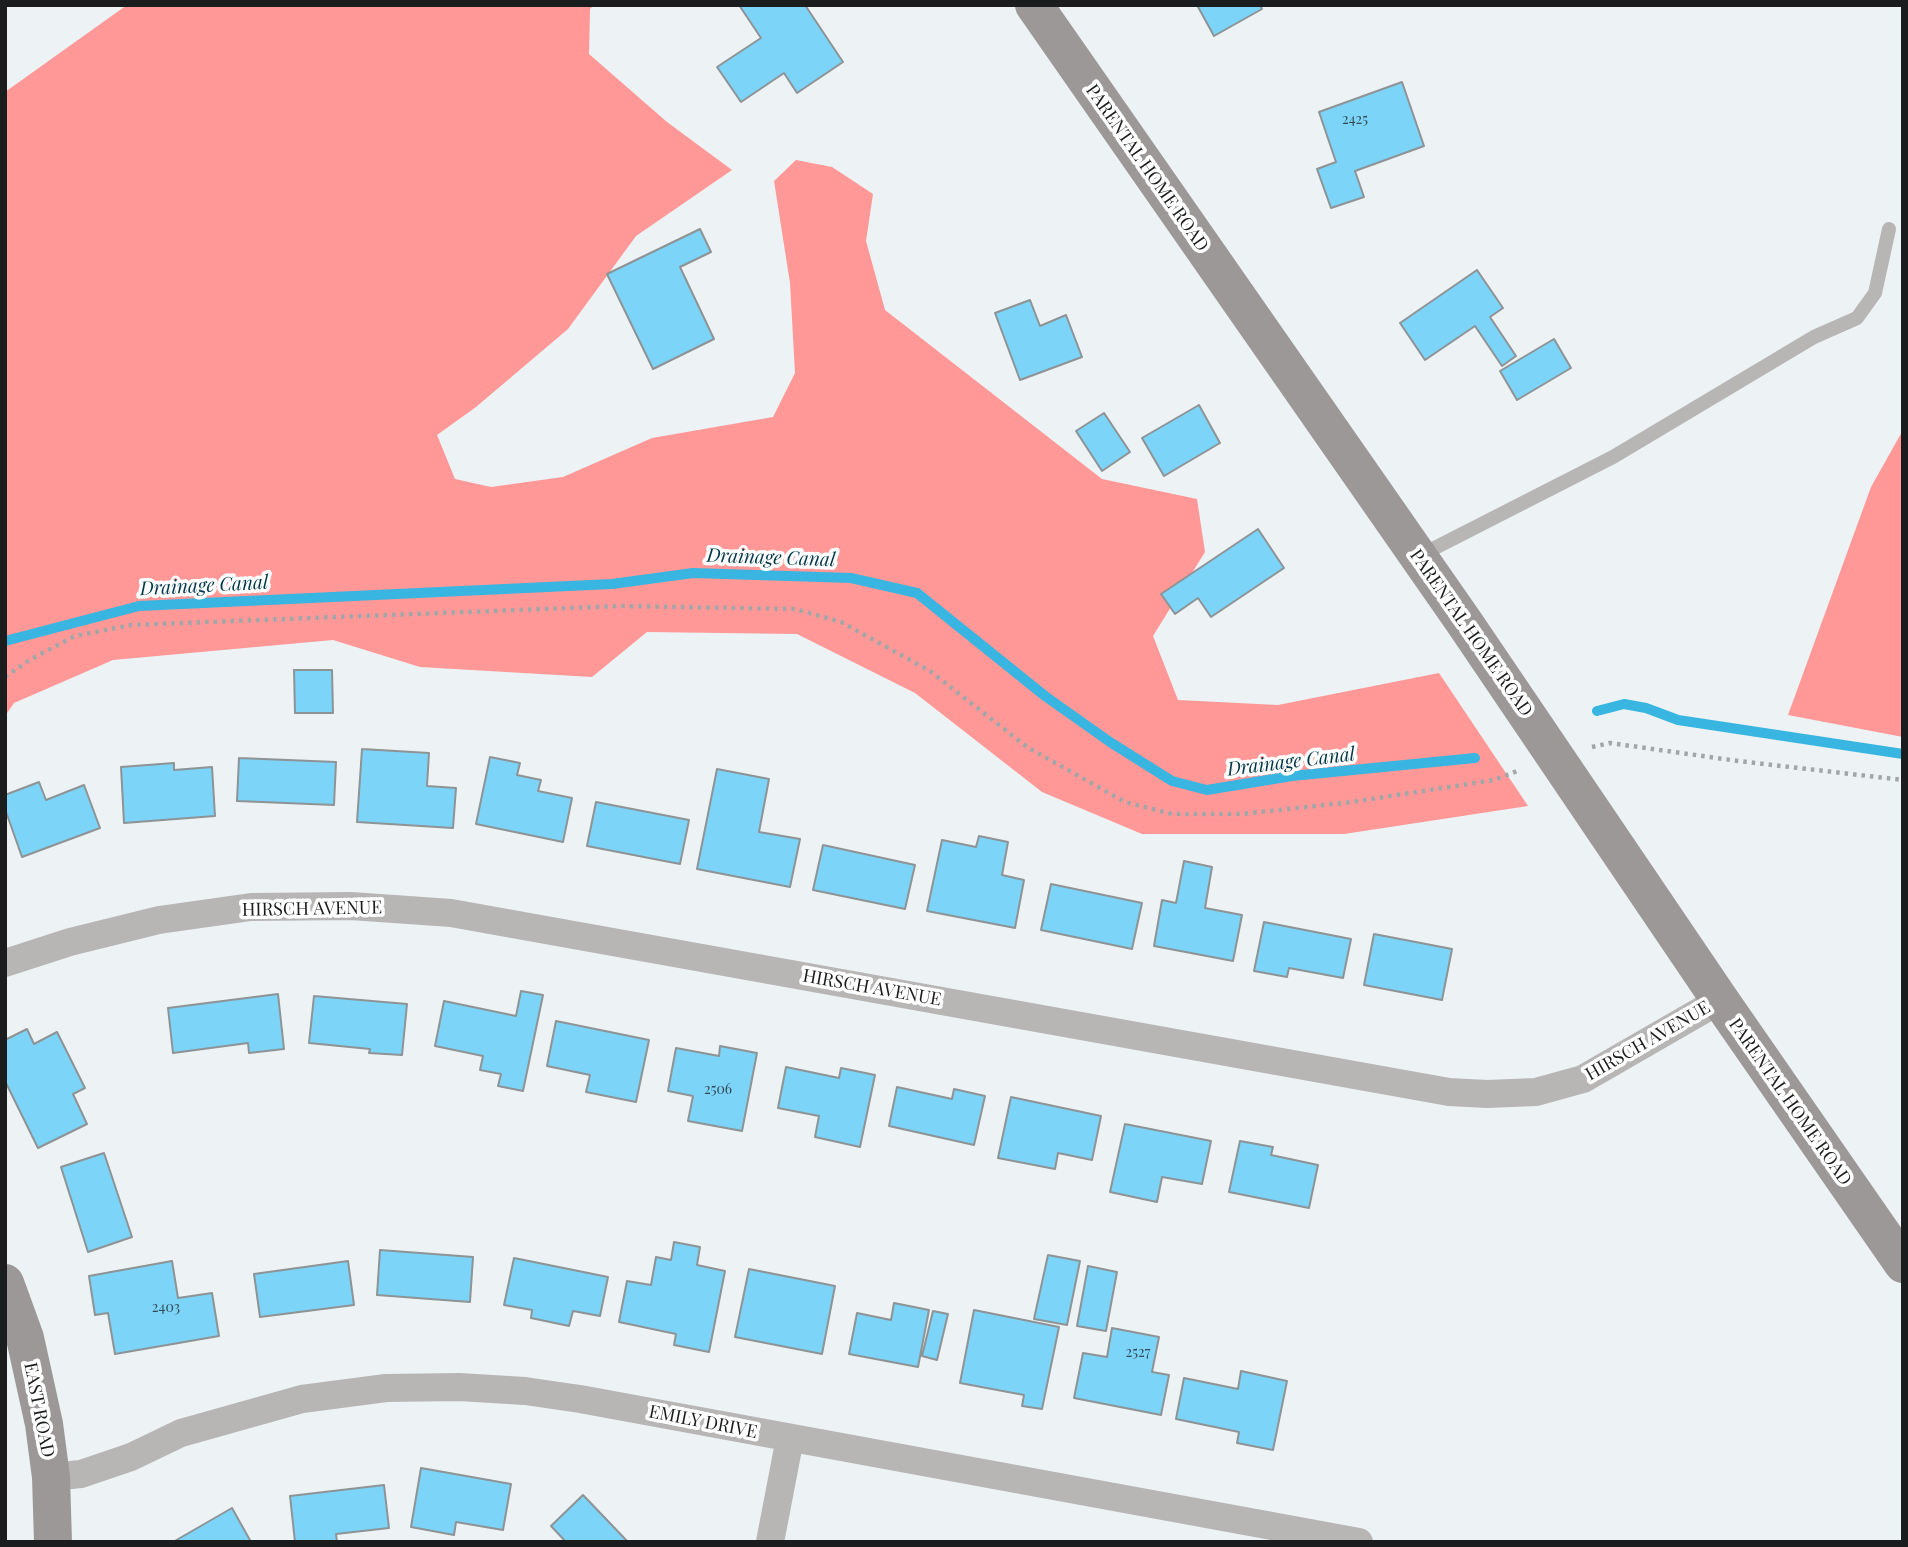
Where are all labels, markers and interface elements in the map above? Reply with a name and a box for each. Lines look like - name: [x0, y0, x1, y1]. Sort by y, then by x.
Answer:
- street label: PARENTAL HOME ROAD: [1081, 80, 1213, 256]
- house number: 2425: [1342, 112, 1368, 128]
- water label: Drainage Canal: [706, 544, 836, 572]
- street label: PARENTAL HOME ROAD: [1405, 545, 1537, 721]
- water label: Drainage Canal: [139, 571, 269, 601]
- water label: Drainage Canal: [1226, 743, 1356, 781]
- street label: HIRSCH AVENUE: [242, 897, 382, 921]
- street label: HIRSCH AVENUE: [801, 965, 943, 1011]
- street label: HIRSCH AVENUE: [1582, 997, 1714, 1085]
- street label: PARENTAL HOME ROAD: [1724, 1014, 1856, 1190]
- house number: 2506: [704, 1082, 732, 1098]
- house number: 2403: [152, 1300, 180, 1316]
- house number: 2527: [1126, 1345, 1150, 1361]
- street label: EAST ROAD: [19, 1361, 59, 1459]
- street label: EMILY DRIVE: [647, 1401, 759, 1443]

